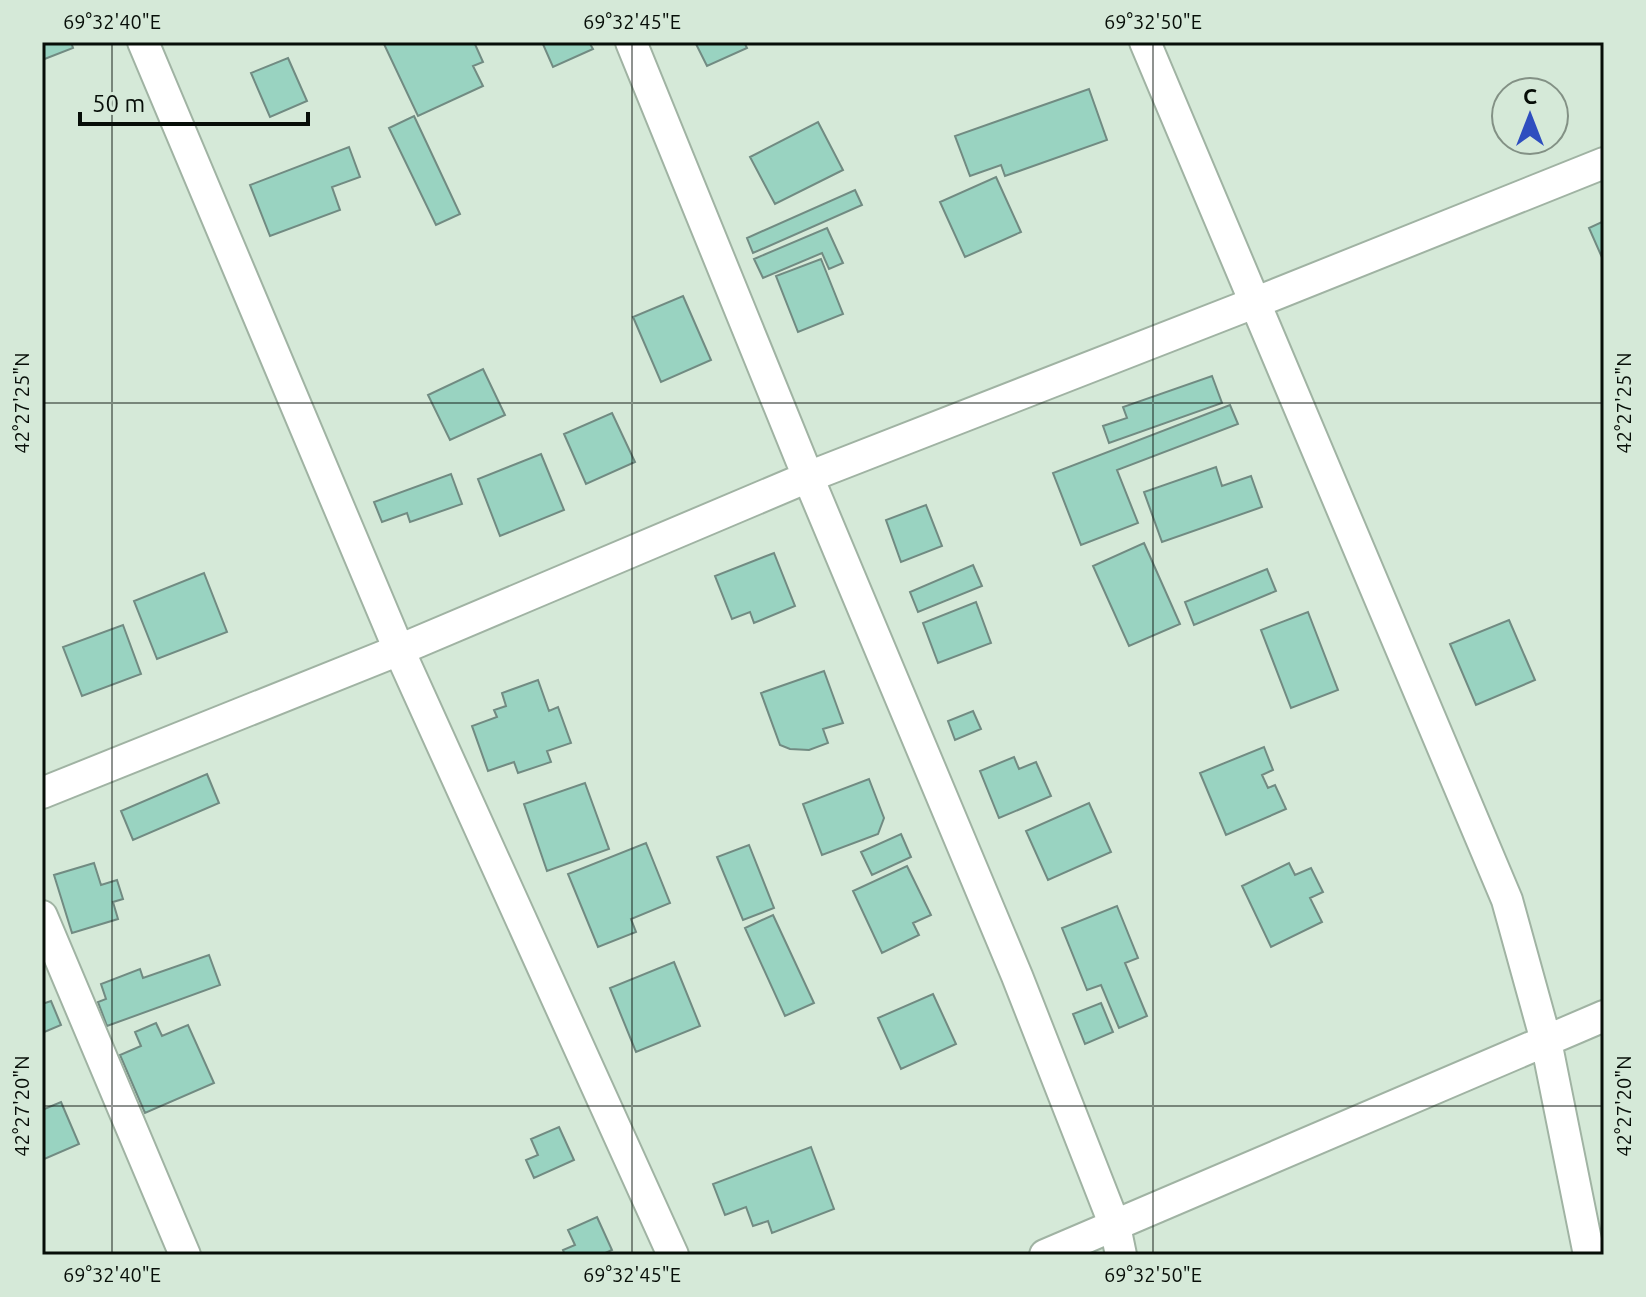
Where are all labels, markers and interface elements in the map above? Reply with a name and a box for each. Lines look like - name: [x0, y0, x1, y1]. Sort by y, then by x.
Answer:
- text: 69°32'40"E: [63, 10, 161, 33]
- text: 69°32'45"E: [583, 10, 681, 33]
- text: 69°32'50"E: [1104, 10, 1202, 33]
- scale bar: [80, 76, 308, 126]
- north arrow: [1490, 76, 1570, 156]
- text: С: [1523, 83, 1537, 108]
- text: 50 m: [92, 90, 145, 117]
- text: 42°27'25"N: [10, 352, 33, 454]
- text: 42°27'25"N: [1612, 352, 1635, 454]
- text: 42°27'20"N: [10, 1055, 33, 1157]
- text: 42°27'20"N: [1612, 1055, 1635, 1157]
- text: 69°32'40"E: [63, 1263, 161, 1286]
- text: 69°32'45"E: [583, 1263, 681, 1286]
- text: 69°32'50"E: [1104, 1263, 1202, 1286]

